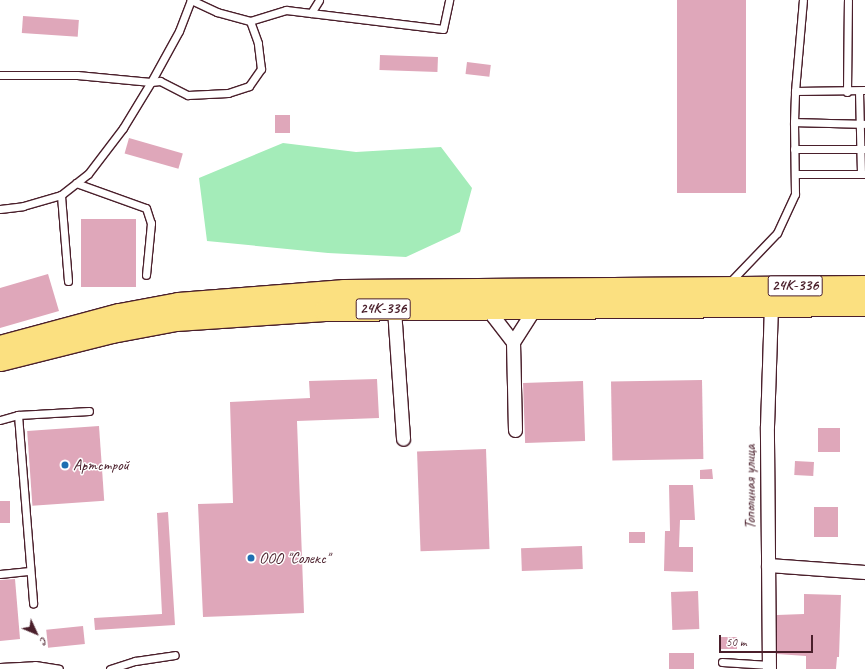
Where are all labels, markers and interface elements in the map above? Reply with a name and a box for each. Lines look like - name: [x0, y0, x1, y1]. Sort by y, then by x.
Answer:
- road number: 24К-336: [767, 273, 823, 299]
- road number: 24К-336: [355, 296, 411, 322]
- street label: Тополиная улица: [740, 444, 760, 530]
- place label: Артстрой: [73, 455, 129, 475]
- marker: Артстрой: [60, 460, 70, 470]
- place label: ООО "Солекс": [259, 548, 330, 568]
- marker: ООО "Солекс": [246, 553, 256, 563]
- north arrow: [16, 613, 56, 653]
- scale bar: [721, 627, 815, 653]
- text: 50 m: [726, 634, 746, 650]
- text: С: [38, 635, 52, 648]

